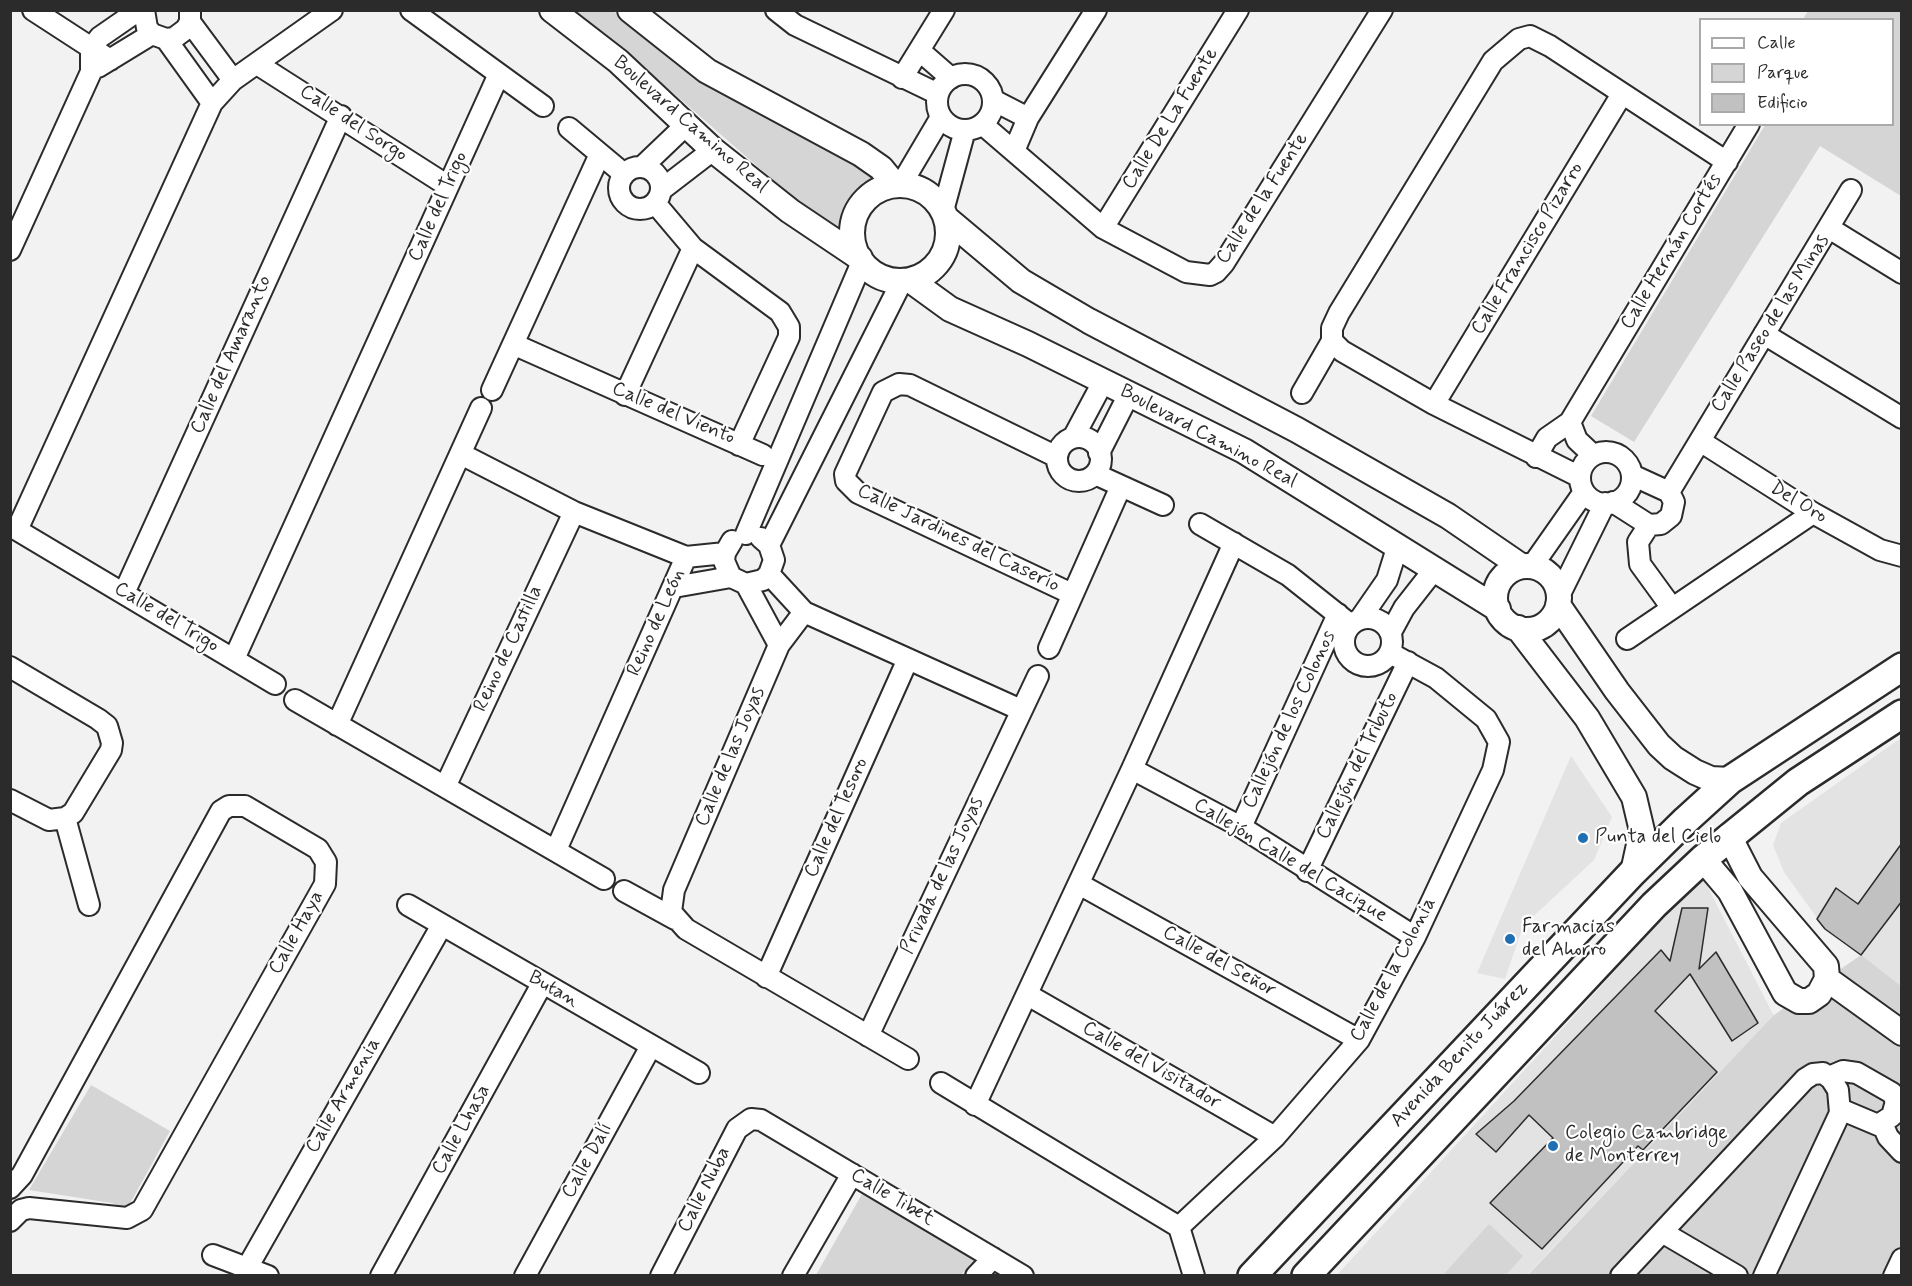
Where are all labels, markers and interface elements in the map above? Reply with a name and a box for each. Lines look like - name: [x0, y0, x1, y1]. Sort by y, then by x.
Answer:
- legend: [1699, 18, 1894, 126]
- text: Calle: [1757, 31, 1796, 55]
- street label: Calle De La Fuente: [1118, 44, 1224, 194]
- street label: Boulevard Camino Real: [608, 51, 772, 199]
- text: Parque: [1757, 61, 1809, 85]
- street label: Calle del Sorgo: [295, 80, 411, 168]
- text: Edificio: [1757, 91, 1808, 115]
- street label: Calle de la Fuente: [1212, 129, 1314, 269]
- street label: Calle del Trigo: [404, 148, 474, 266]
- street label: Calle Francisco Pizarro: [1467, 158, 1589, 340]
- street label: Calle Hernán Cortés: [1616, 170, 1728, 334]
- street label: Calle Paseo de las Minas: [1706, 231, 1836, 417]
- street label: Calle del Amaranto: [186, 272, 278, 438]
- street label: Calle del Viento: [608, 377, 738, 451]
- street label: Boulevard Camino Real: [1115, 380, 1301, 494]
- street label: Del Oro: [1765, 477, 1831, 529]
- street label: Calle Jardines del Caserío: [853, 480, 1063, 598]
- street label: Reino de León: [623, 566, 691, 680]
- street label: Calle del Trigo: [109, 577, 223, 659]
- street label: Reino de Castilla: [469, 582, 549, 716]
- street label: Callejón de los Colonos: [1238, 627, 1342, 813]
- street label: Calle de las Joyas: [691, 684, 771, 830]
- street label: Callejón del Tributo: [1312, 688, 1404, 844]
- street label: Calle del Tesoro: [800, 754, 874, 882]
- street label: Privada de las Joyas: [896, 794, 990, 958]
- street label: Callejón Calle del Cacique: [1189, 794, 1391, 928]
- place label: Punta del Cielo: [1595, 826, 1721, 850]
- marker: Punta del Cielo: [1576, 831, 1590, 845]
- street label: Calle Haya: [264, 887, 330, 979]
- street label: Calle de la Colonia: [1346, 893, 1442, 1047]
- place label: Farmacias del Ahorro: [1522, 916, 1615, 963]
- street label: Calle del Señor: [1158, 921, 1280, 1003]
- marker: Farmacias del Ahorro: [1503, 932, 1517, 946]
- street label: Butan: [524, 966, 582, 1014]
- street label: Avenida Benito Juárez: [1386, 977, 1534, 1133]
- street label: Calle del Visitador: [1078, 1017, 1224, 1115]
- street label: Calle Armenia: [301, 1034, 387, 1158]
- street label: Calle Lhasa: [427, 1081, 497, 1179]
- street label: Calle Dalí: [557, 1119, 619, 1203]
- place label: Colegio Cambridge de Monterrey: [1565, 1122, 1728, 1169]
- marker: Colegio Cambridge de Monterrey: [1546, 1139, 1560, 1153]
- street label: Calle Nuba: [673, 1143, 737, 1237]
- street label: Calle Tibet: [846, 1164, 938, 1232]

